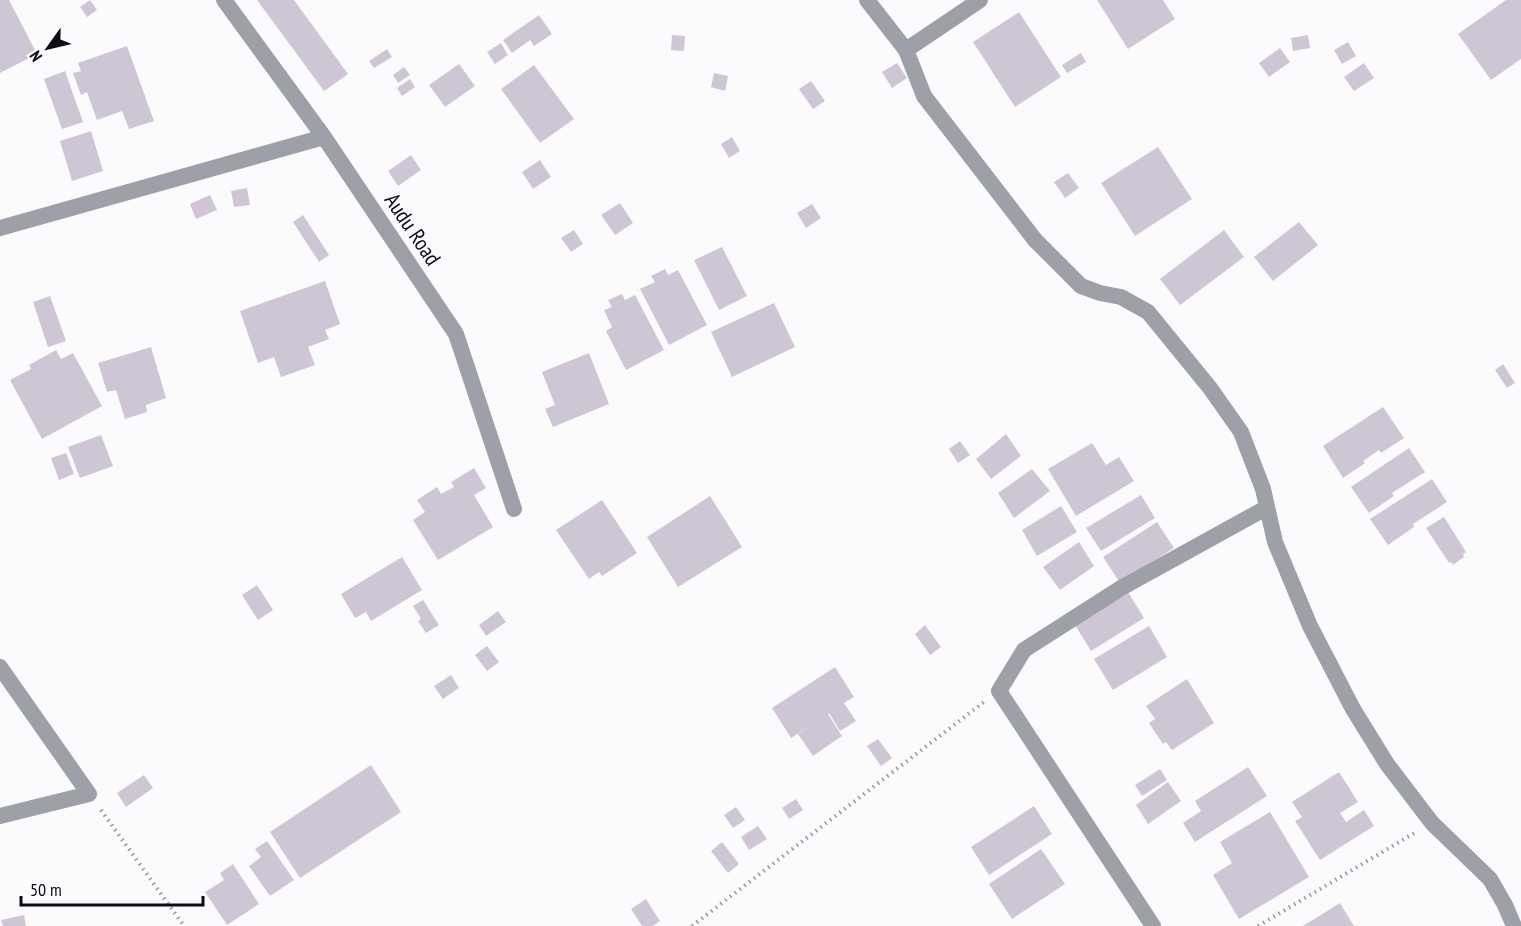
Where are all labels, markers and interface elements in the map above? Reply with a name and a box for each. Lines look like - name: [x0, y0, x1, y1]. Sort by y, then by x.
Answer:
- north arrow: [18, 18, 78, 78]
- text: N: [25, 47, 46, 66]
- street label: Audu Road: [379, 187, 447, 271]
- scale bar: [21, 869, 202, 907]
- text: 50 m: [30, 878, 62, 901]

